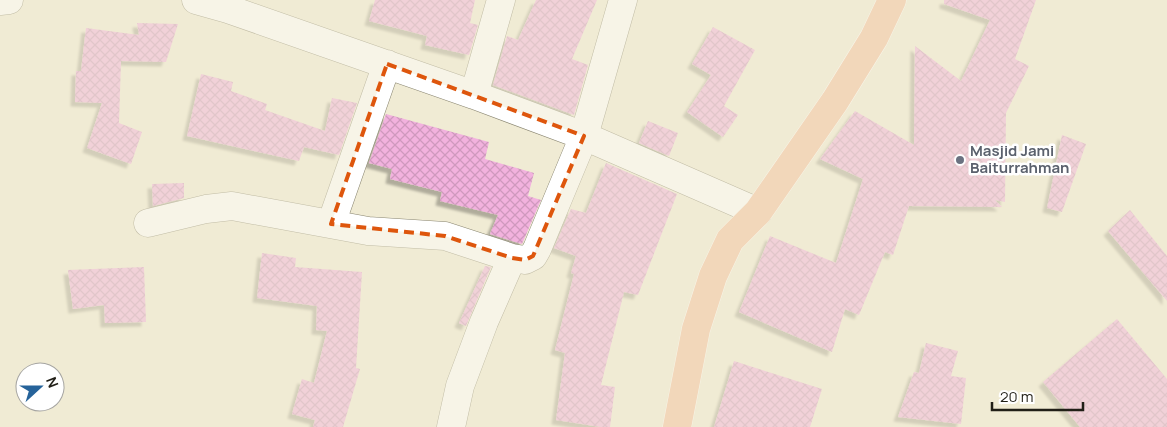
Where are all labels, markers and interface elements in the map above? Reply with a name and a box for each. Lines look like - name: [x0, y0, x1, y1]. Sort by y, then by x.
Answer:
- place label: Masjid Jami Baiturrahman: [970, 140, 1070, 178]
- marker: Masjid Jami Baiturrahman: [954, 154, 966, 166]
- north arrow: [15, 362, 65, 412]
- text: N: [42, 374, 63, 390]
- scale bar: [992, 380, 1083, 412]
- text: 20 m: [1000, 386, 1033, 407]

